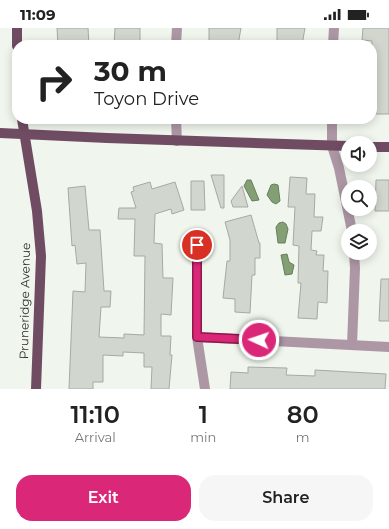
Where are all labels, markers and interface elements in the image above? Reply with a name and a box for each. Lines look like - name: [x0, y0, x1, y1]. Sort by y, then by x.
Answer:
- text: 11:09: [20, 5, 55, 24]
- text: 30 m: [94, 54, 167, 88]
- icon: right: [28, 56, 80, 108]
- text: Toyon Drive: [94, 88, 199, 110]
- map controls: [341, 136, 377, 260]
- button: sound: [341, 136, 377, 172]
- button: search: [341, 180, 377, 216]
- button: layers: [341, 224, 377, 260]
- pin: [180, 228, 214, 262]
- icon: arrive: [186, 234, 208, 256]
- street label: Pruneridge Avenue: [16, 243, 33, 359]
- position arrow: [238, 319, 280, 361]
- text: 11:10: [70, 400, 120, 429]
- text: 1: [199, 400, 208, 429]
- text: 80: [287, 400, 319, 429]
- text: Arrival: [75, 429, 116, 445]
- text: min: [190, 429, 216, 445]
- text: m: [296, 429, 310, 445]
- button: Exit: [16, 475, 191, 521]
- button: Share: [199, 475, 373, 521]

